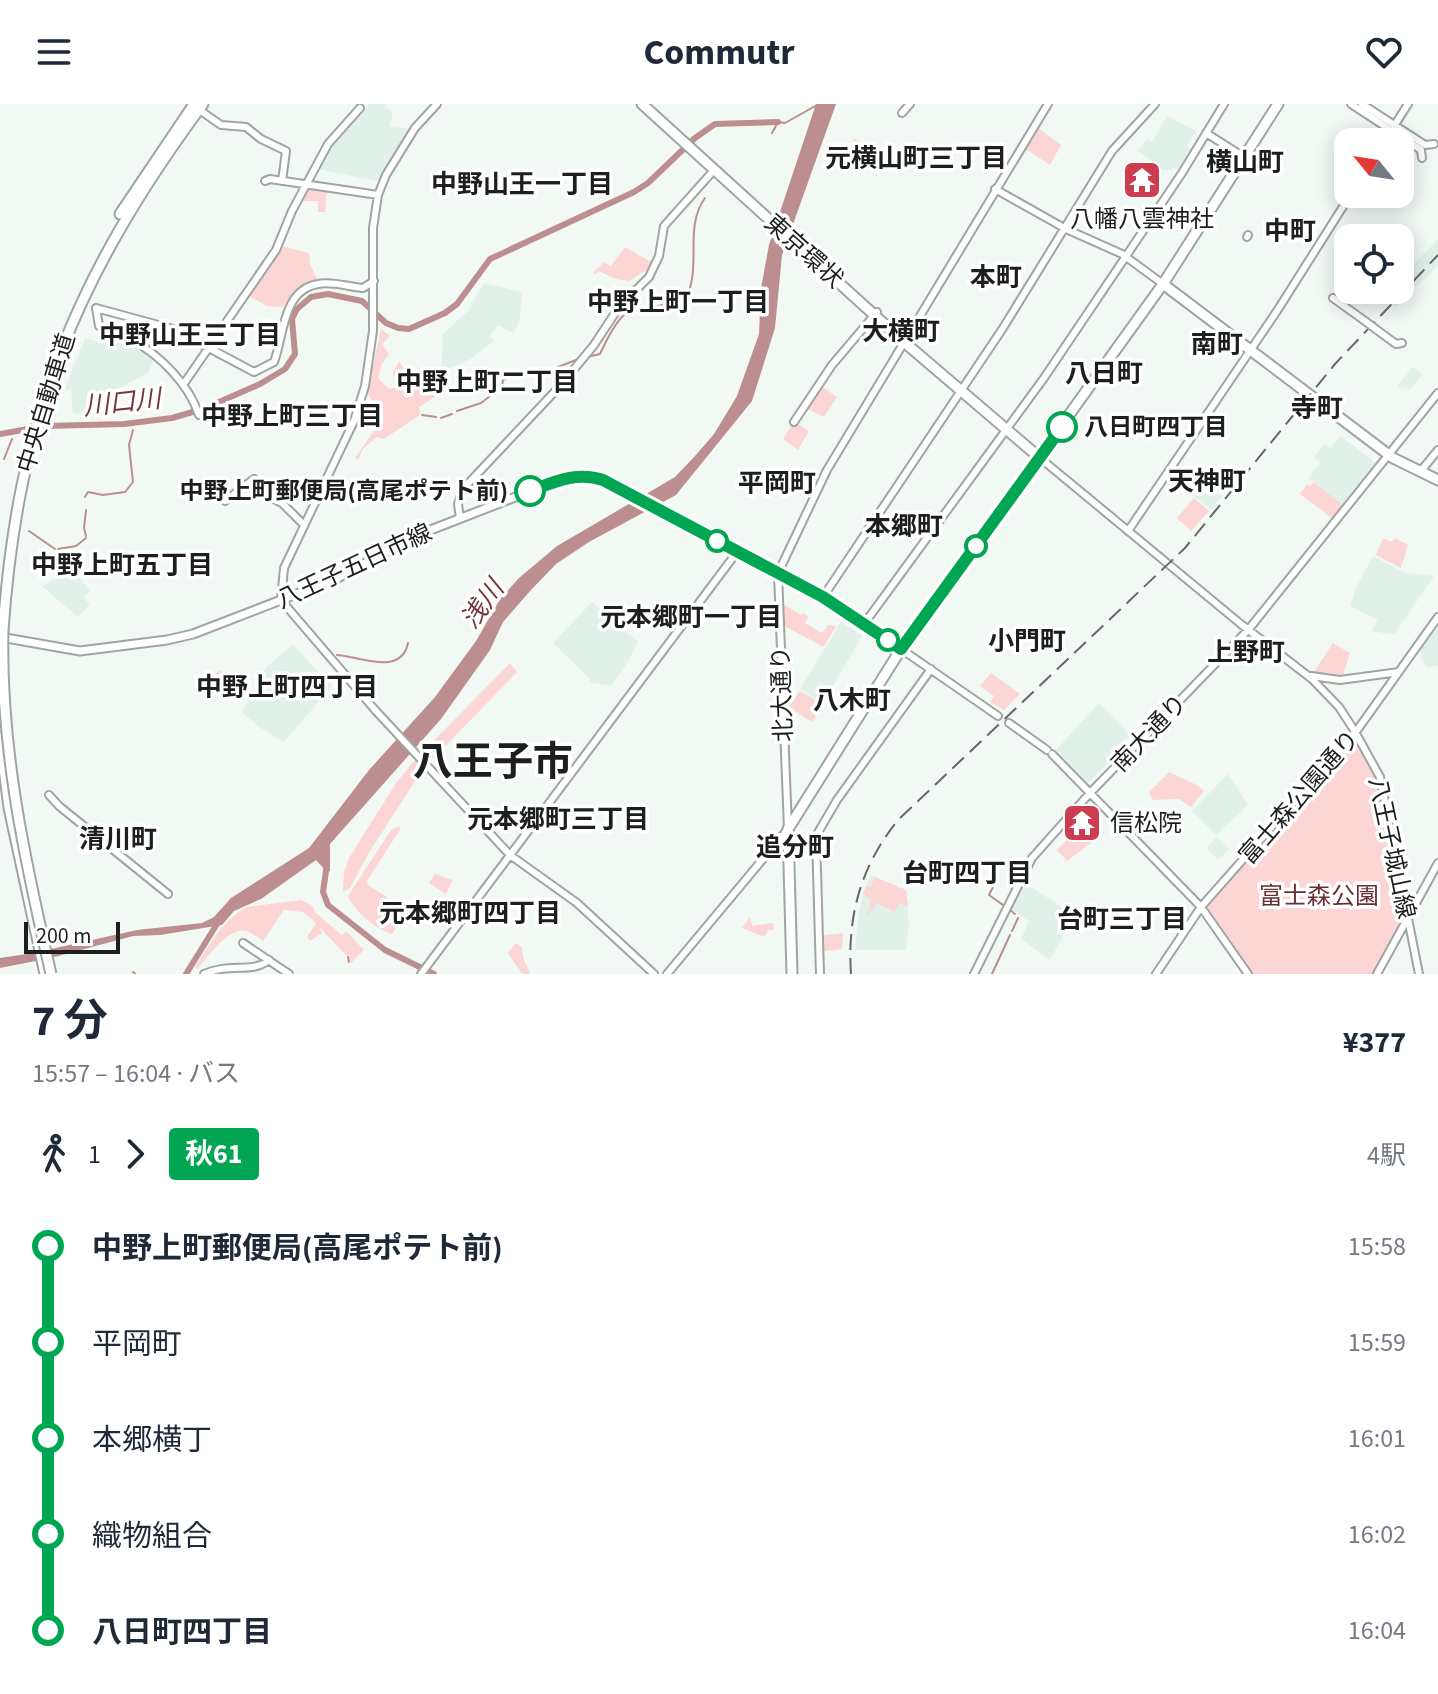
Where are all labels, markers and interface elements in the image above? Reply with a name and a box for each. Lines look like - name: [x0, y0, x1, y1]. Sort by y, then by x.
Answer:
- text: Commutr: [643, 27, 795, 78]
- icon: menu: [32, 30, 76, 74]
- icon: heart: [1362, 30, 1406, 74]
- north arrow: [1334, 128, 1414, 208]
- map controls: [1334, 128, 1414, 304]
- district label: 元横山町三丁目: [825, 140, 1007, 177]
- district label: 横山町: [1206, 144, 1284, 181]
- temple icon: 八幡八雲神社: [1121, 159, 1163, 201]
- district label: 中野山王一丁目: [431, 166, 613, 203]
- place label: 八幡八雲神社: [1070, 202, 1214, 237]
- street label: 東京環状: [756, 206, 851, 296]
- district label: 中町: [1264, 213, 1316, 250]
- button: locate: [1334, 224, 1414, 304]
- district label: 本町: [970, 259, 1022, 296]
- district label: 中野上町一丁目: [587, 284, 769, 321]
- district label: 大横町: [862, 313, 940, 350]
- district label: 中野山王三丁目: [99, 317, 281, 354]
- district label: 南町: [1191, 326, 1243, 363]
- street label: 中央自動車道: [9, 329, 84, 477]
- district label: 八日町: [1065, 355, 1143, 392]
- district label: 中野上町二丁目: [396, 364, 578, 401]
- water label: 川口川: [81, 380, 166, 425]
- district label: 寺町: [1291, 390, 1343, 427]
- district label: 中野上町三丁目: [201, 398, 383, 435]
- place label: 八日町四丁目: [1084, 410, 1228, 445]
- marker: 八日町四丁目: [1047, 412, 1077, 442]
- district label: 天神町: [1168, 463, 1246, 500]
- district label: 平岡町: [738, 465, 816, 502]
- place label: 中野上町郵便局(高尾ポテト前): [179, 474, 508, 509]
- marker: 中野上町郵便局(高尾ポテト前): [515, 476, 545, 506]
- district label: 本郷町: [865, 508, 943, 545]
- street label: 八王子五日市線: [271, 515, 438, 618]
- unlabelled marker: [706, 530, 728, 552]
- unlabelled marker: [965, 535, 987, 557]
- district label: 中野上町五丁目: [31, 547, 213, 584]
- water label: 浅川: [452, 570, 514, 636]
- district label: 元本郷町一丁目: [600, 599, 782, 636]
- district label: 小門町: [988, 623, 1066, 660]
- unlabelled marker: [877, 629, 899, 651]
- district label: 上野町: [1207, 634, 1285, 671]
- street label: 北大通り: [763, 645, 802, 743]
- district label: 中野上町四丁目: [196, 669, 378, 706]
- district label: 八木町: [813, 682, 891, 719]
- street label: 南大通り: [1103, 687, 1195, 780]
- street label: 富士森公園通り: [1231, 722, 1368, 872]
- district label: 八王子市: [413, 734, 573, 791]
- street label: 八王子城山線: [1359, 774, 1424, 922]
- district label: 元本郷町三丁目: [467, 801, 649, 838]
- temple icon: 信松院: [1061, 802, 1103, 844]
- place label: 信松院: [1110, 806, 1182, 841]
- district label: 清川町: [79, 821, 157, 858]
- district label: 追分町: [756, 829, 834, 866]
- district label: 台町四丁目: [902, 855, 1032, 892]
- park label: 富士森公園: [1259, 879, 1379, 914]
- district label: 元本郷町四丁目: [379, 895, 561, 932]
- district label: 台町三丁目: [1057, 901, 1187, 938]
- scale bar: [24, 918, 120, 954]
- text: 200 m: [36, 920, 91, 952]
- text: 7 分: [32, 990, 108, 1053]
- text: ¥377: [1343, 1021, 1406, 1064]
- text: 15:57 – 16:04 · バス: [32, 1055, 240, 1092]
- icon: walk: [32, 1132, 76, 1176]
- icon: forward: [113, 1132, 157, 1176]
- text: 秋61: [185, 1134, 243, 1174]
- text: 1: [88, 1136, 101, 1173]
- text: 4駅: [1367, 1137, 1406, 1174]
- text: 中野上町郵便局(高尾ポテト前): [92, 1227, 503, 1270]
- text: 15:58: [1348, 1228, 1406, 1265]
- text: 平岡町: [92, 1323, 182, 1366]
- text: 15:59: [1348, 1324, 1406, 1361]
- text: 本郷横丁: [92, 1419, 212, 1462]
- text: 16:01: [1348, 1420, 1406, 1457]
- text: 織物組合: [92, 1515, 212, 1558]
- text: 16:02: [1348, 1516, 1406, 1553]
- text: 八日町四丁目: [92, 1611, 272, 1654]
- text: 16:04: [1348, 1612, 1406, 1649]

